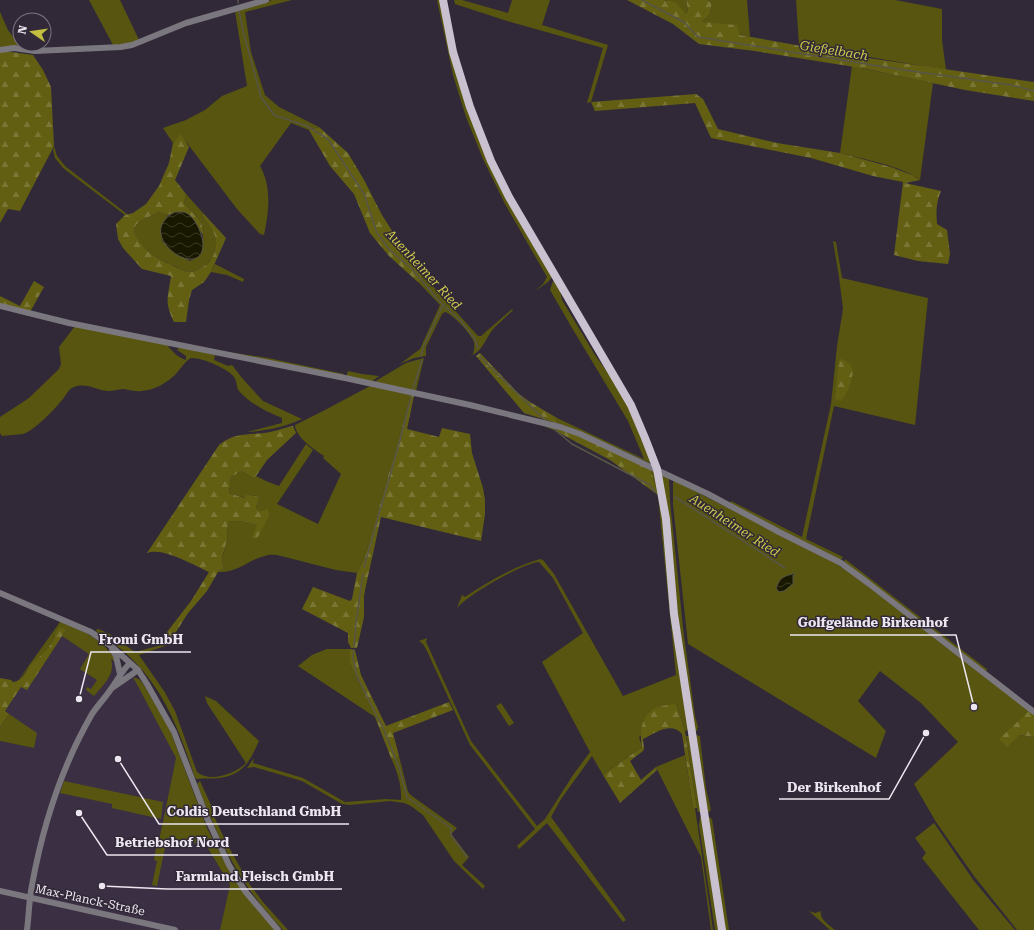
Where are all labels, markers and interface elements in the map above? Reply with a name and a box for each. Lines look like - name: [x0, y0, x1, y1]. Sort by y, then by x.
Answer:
- north arrow: [12, 12, 52, 52]
- text: N: [15, 24, 30, 35]
- water label: Gießelbach: [799, 38, 869, 63]
- water label: Auenheimer Ried: [382, 225, 465, 312]
- water label: Auenheimer Ried: [686, 490, 782, 560]
- callout: Golfgelände Birkenhof: [790, 610, 956, 635]
- text: Golfgelände Birkenhof: [798, 615, 949, 630]
- callout: Fromi GmbH: [91, 627, 191, 652]
- text: Fromi GmbH: [99, 632, 183, 647]
- callout: Der Birkenhof: [779, 774, 889, 799]
- text: Der Birkenhof: [787, 780, 882, 795]
- callout: Coldis Deutschland GmbH: [159, 799, 349, 824]
- text: Coldis Deutschland GmbH: [167, 804, 341, 819]
- callout: Betriebshof Nord: [107, 830, 238, 855]
- text: Betriebshof Nord: [115, 835, 229, 850]
- callout: Farmland Fleisch GmbH: [167, 864, 342, 889]
- text: Farmland Fleisch GmbH: [176, 869, 335, 884]
- street label: Max-Planck-Straße: [34, 882, 147, 919]

